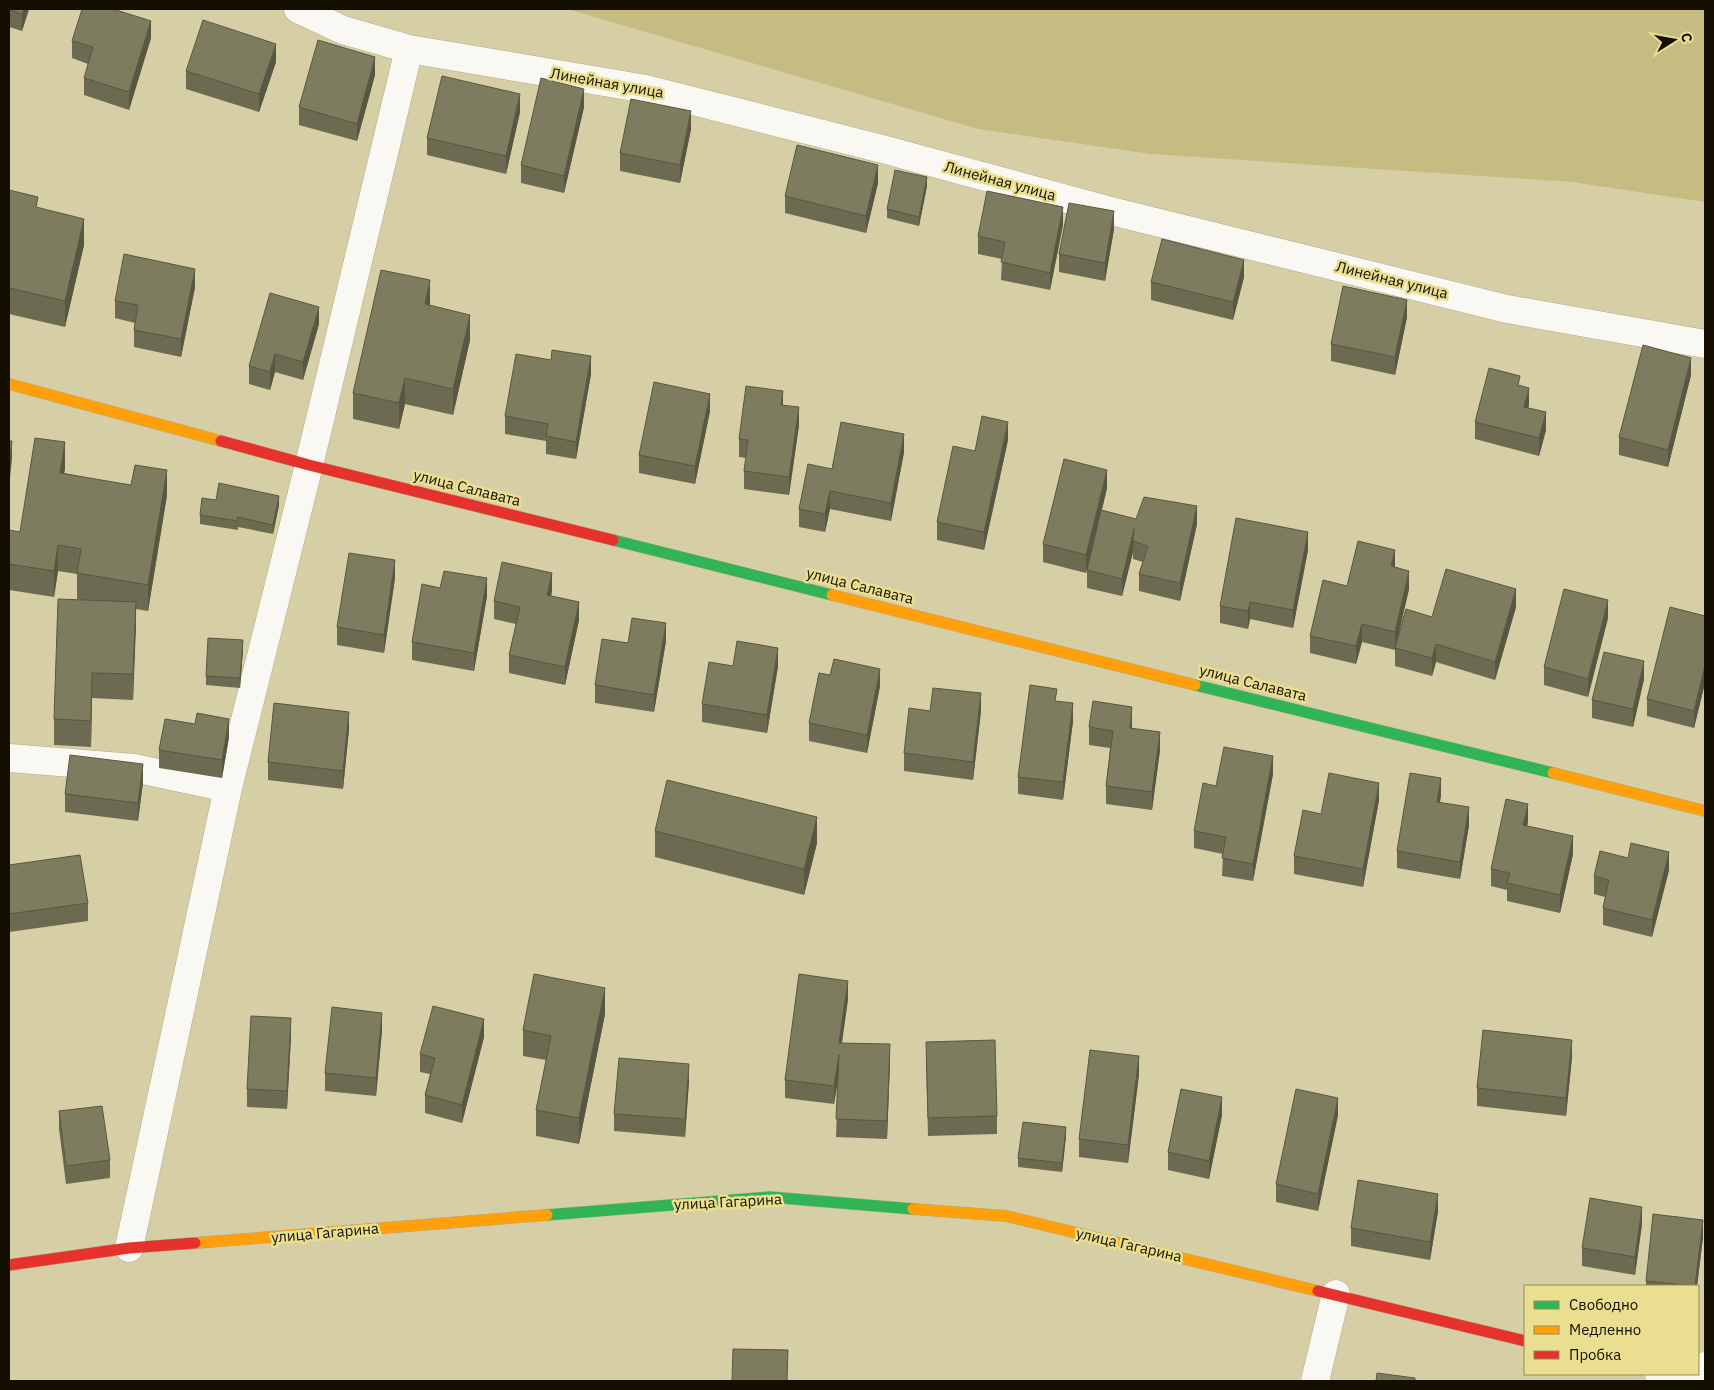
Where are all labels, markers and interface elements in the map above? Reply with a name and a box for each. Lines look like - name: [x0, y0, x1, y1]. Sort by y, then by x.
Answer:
- north arrow: [1649, 15, 1699, 65]
- text: С: [1677, 31, 1696, 44]
- street label: Линейная улица: [549, 63, 665, 102]
- street label: Линейная улица: [942, 156, 1058, 205]
- street label: Линейная улица: [1334, 256, 1450, 303]
- street label: улица Салавата: [411, 465, 523, 510]
- street label: улица Салавата: [804, 563, 916, 608]
- street label: улица Салавата: [1197, 660, 1309, 705]
- street label: улица Гагарина: [674, 1189, 782, 1214]
- street label: улица Гагарина: [270, 1218, 380, 1247]
- street label: улица Гагарина: [1074, 1223, 1184, 1266]
- legend: [1524, 1285, 1699, 1375]
- text: Свободно: [1569, 1295, 1638, 1314]
- text: Медленно: [1569, 1320, 1641, 1339]
- text: Пробка: [1569, 1345, 1621, 1364]

